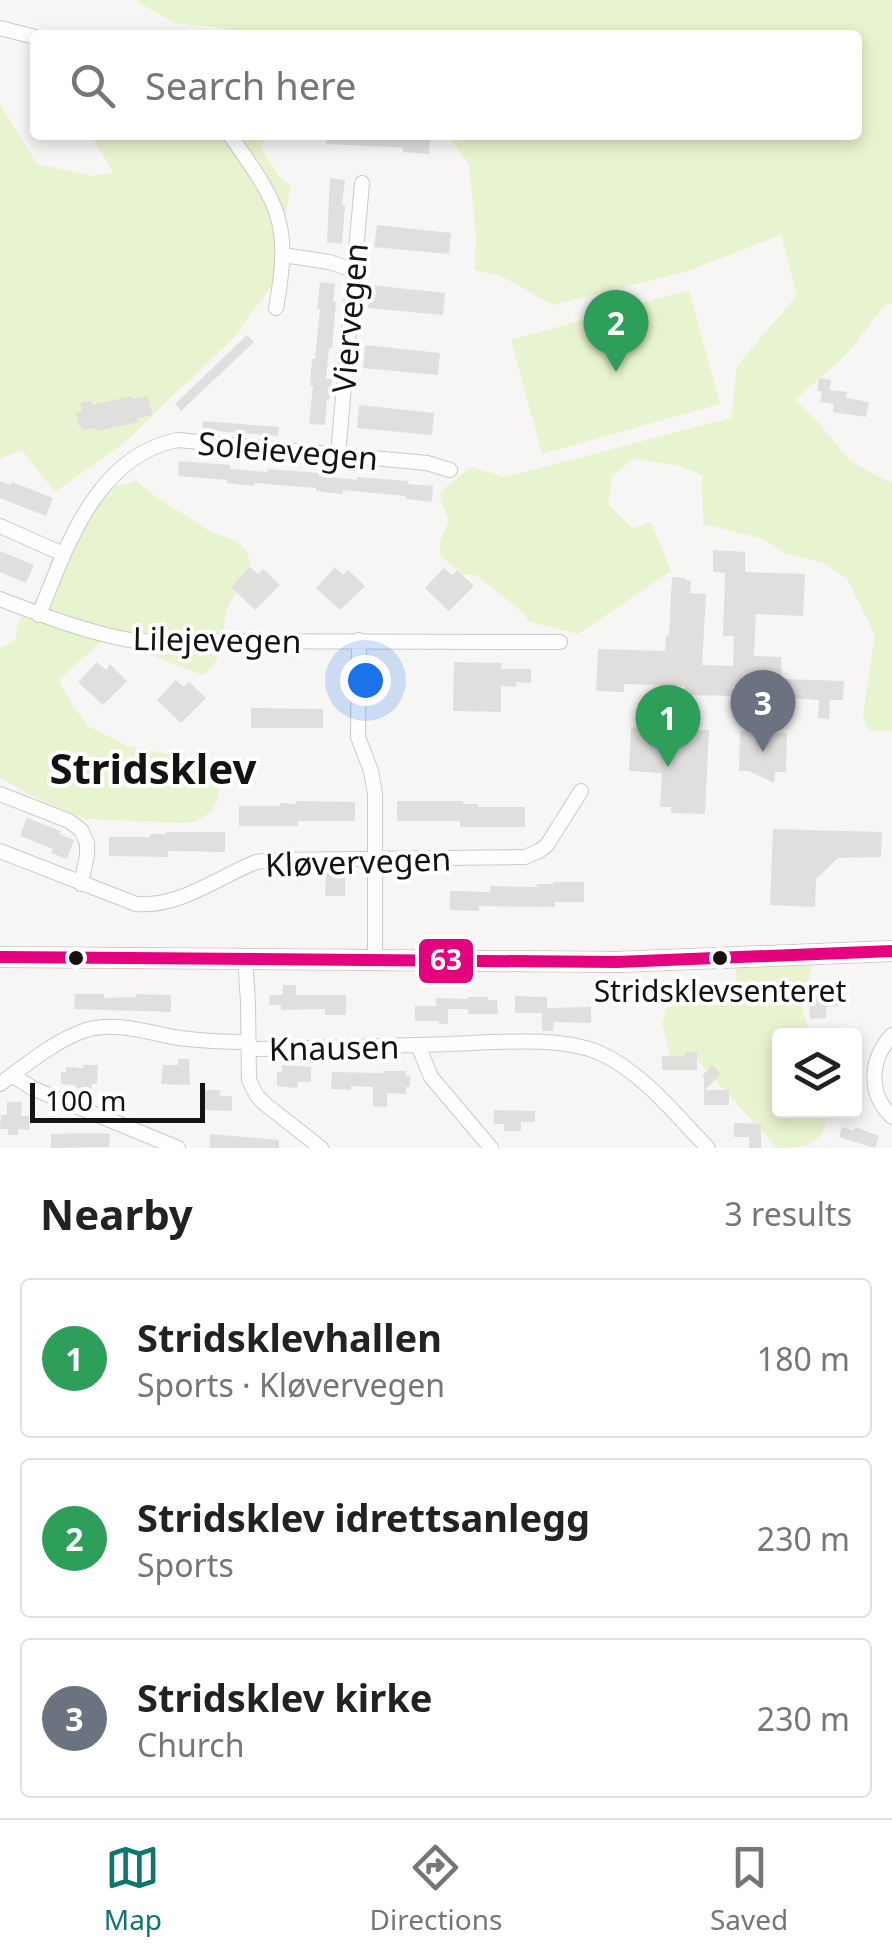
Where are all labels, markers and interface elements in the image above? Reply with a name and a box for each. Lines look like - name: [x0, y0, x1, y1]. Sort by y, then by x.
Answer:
- search box: [30, 30, 862, 140]
- icon: search: [65, 58, 120, 113]
- text: Search here: [145, 59, 356, 111]
- street label: Viervegen: [321, 241, 377, 395]
- pin: 2: [584, 290, 648, 372]
- street label: Soleievegen: [196, 421, 380, 479]
- street label: Lilejevegen: [132, 616, 302, 662]
- your location: [340, 655, 391, 706]
- pin: 3: [730, 670, 796, 752]
- pin: 1: [636, 684, 700, 767]
- district label: Stridsklev: [49, 739, 257, 796]
- street label: Kløvervegen: [264, 836, 452, 886]
- line badge: 63: [417, 937, 475, 985]
- text: 63: [430, 940, 462, 978]
- unlabelled marker: [66, 948, 86, 968]
- marker: Stridsklevsenteret: [710, 948, 730, 968]
- place label: Stridsklevsenteret: [594, 970, 847, 1011]
- street label: Knausen: [268, 1024, 400, 1070]
- map controls: [772, 1028, 862, 1118]
- button: layers: [772, 1028, 862, 1118]
- scale bar: [30, 1078, 205, 1122]
- text: 100 m: [45, 1081, 127, 1119]
- text: Nearby: [40, 1185, 193, 1242]
- text: 3 results: [725, 1192, 852, 1235]
- text: Stridsklevhallen: [137, 1311, 442, 1363]
- text: 1: [65, 1337, 84, 1380]
- text: 180 m: [757, 1337, 850, 1380]
- text: Sports · Kløvervegen: [137, 1363, 445, 1406]
- text: Stridsklev idrettsanlegg: [137, 1491, 590, 1543]
- text: 2: [65, 1517, 84, 1560]
- text: 230 m: [757, 1517, 850, 1560]
- text: Sports: [137, 1543, 234, 1586]
- text: Stridsklev kirke: [137, 1671, 432, 1723]
- text: 3: [65, 1697, 84, 1740]
- text: 230 m: [757, 1697, 850, 1740]
- text: Church: [137, 1723, 245, 1766]
- tab: Map: [104, 1840, 162, 1938]
- tab: Directions: [370, 1840, 502, 1938]
- tab: Saved: [710, 1840, 788, 1938]

